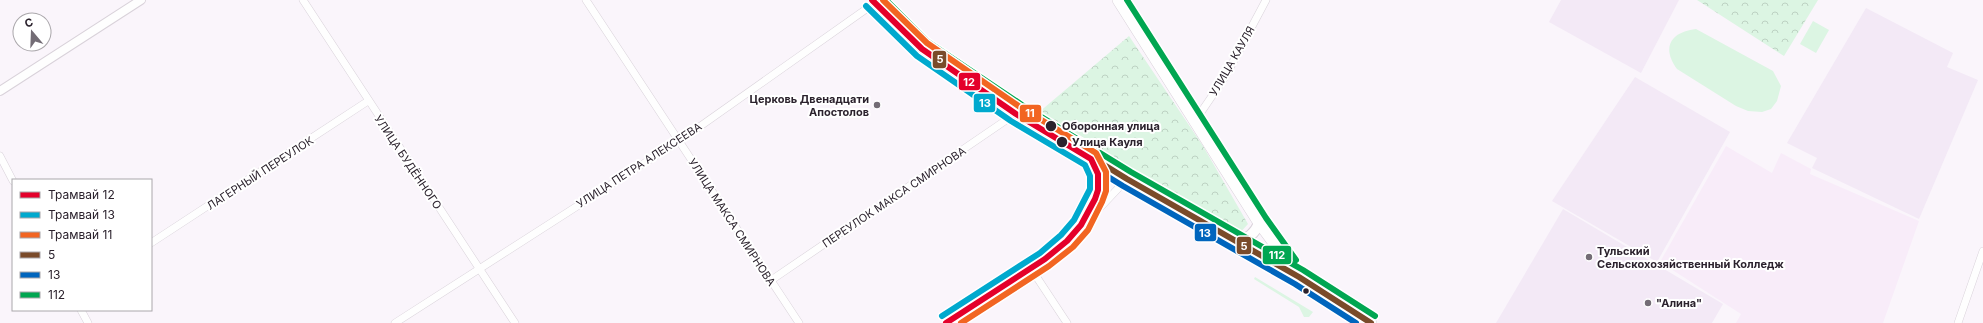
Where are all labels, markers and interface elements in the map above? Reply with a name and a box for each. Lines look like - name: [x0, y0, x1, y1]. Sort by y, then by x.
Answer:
- north arrow: [12, 12, 52, 52]
- text: С: [23, 15, 35, 30]
- street label: УЛИЦА КАУЛЯ: [1206, 24, 1258, 98]
- line badge: 5: [932, 50, 947, 69]
- text: 5: [936, 52, 944, 66]
- line badge: 12: [958, 72, 981, 91]
- text: 12: [963, 75, 975, 89]
- place label: Церковь Двенадцати Апостолов: [750, 92, 869, 119]
- line badge: 13: [973, 93, 996, 113]
- text: 13: [979, 96, 991, 110]
- marker: Церковь Двенадцати Апостолов: [872, 100, 882, 110]
- line badge: 11: [1019, 104, 1042, 123]
- text: 11: [1025, 106, 1035, 120]
- street label: УЛИЦА БУДЁННОГО: [371, 112, 445, 212]
- street label: УЛИЦА ПЕТРА АЛЕКСЕЕВА: [574, 119, 705, 211]
- marker: Оборонная улица: [1044, 119, 1058, 133]
- place label: Оборонная улица: [1062, 119, 1160, 133]
- street label: ЛАГЕРНЫЙ ПЕРЕУЛОК: [204, 133, 317, 213]
- marker: Улица Кауля: [1055, 135, 1069, 149]
- place label: Улица Кауля: [1072, 135, 1143, 149]
- street label: ПЕРЕУЛОК МАКСА СМИРНОВА: [820, 143, 969, 250]
- street label: УЛИЦА МАКСА СМИРНОВА: [685, 155, 779, 289]
- legend: [12, 179, 152, 311]
- text: Трамвай 12: [48, 187, 115, 202]
- text: Трамвай 13: [48, 207, 115, 222]
- line badge: 13: [1194, 223, 1217, 242]
- text: 13: [1199, 226, 1211, 240]
- text: Трамвай 11: [48, 227, 112, 242]
- line badge: 5: [1236, 236, 1252, 255]
- text: 5: [1240, 239, 1248, 253]
- place label: Тульский Сельскохозяйственный Колледж: [1597, 244, 1784, 271]
- line badge: 112: [1262, 245, 1292, 265]
- text: 5: [48, 247, 55, 262]
- text: 112: [1269, 248, 1285, 262]
- marker: Тульский Сельскохозяйственный Колледж: [1584, 252, 1594, 262]
- text: 13: [48, 267, 60, 282]
- unlabelled marker: [1301, 286, 1311, 296]
- text: 112: [48, 287, 65, 302]
- place label: "Алина": [1656, 296, 1702, 310]
- marker: "Алина": [1643, 298, 1653, 308]

